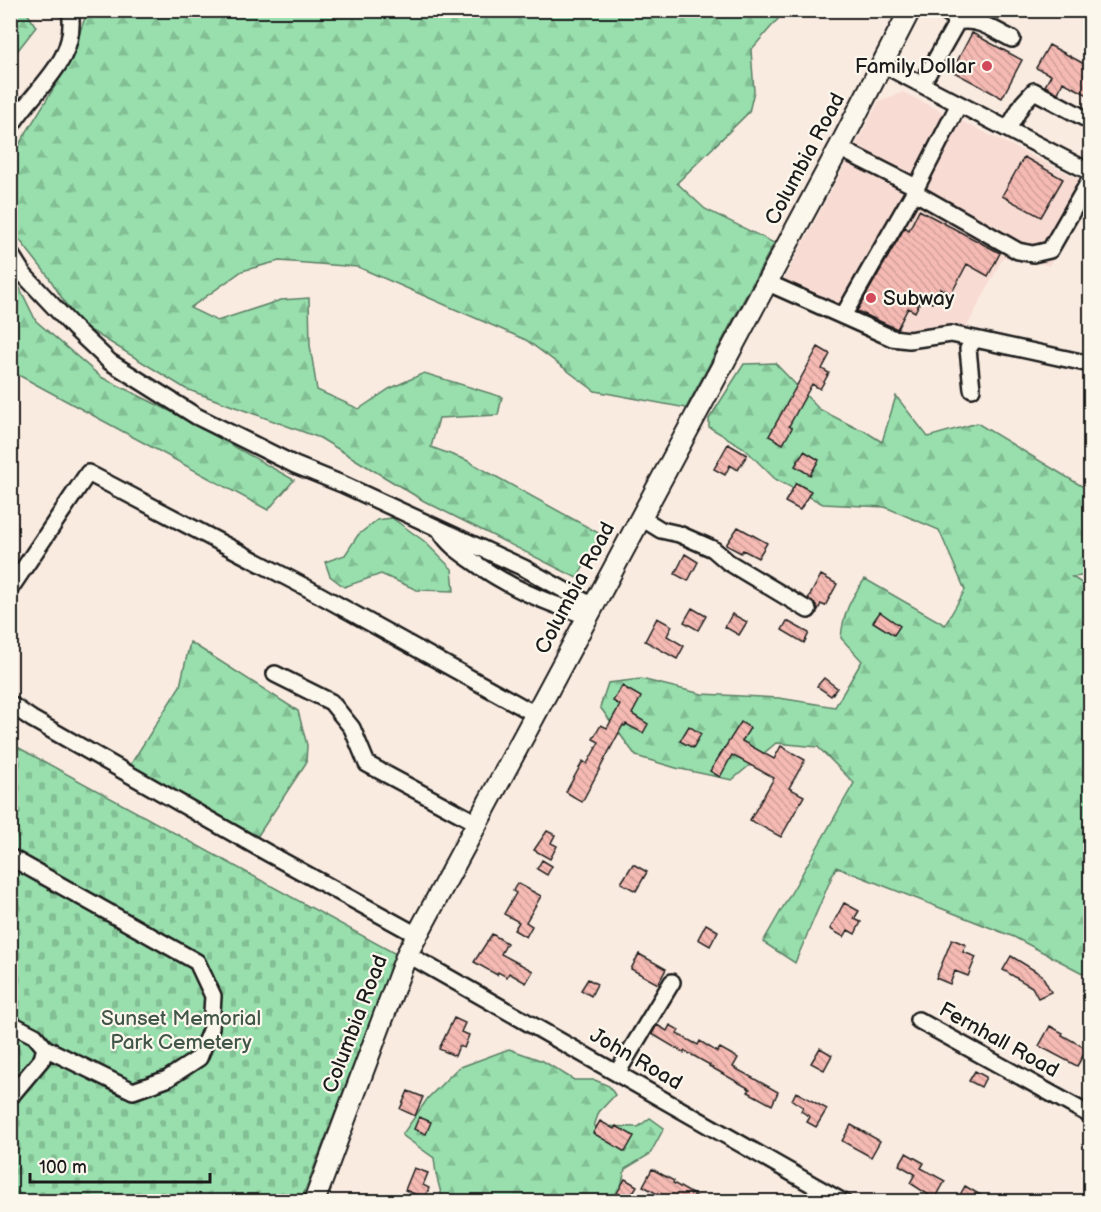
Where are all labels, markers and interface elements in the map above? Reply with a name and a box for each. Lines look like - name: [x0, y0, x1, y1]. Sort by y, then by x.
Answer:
- place label: Family Dollar: [855, 54, 975, 79]
- marker: Family Dollar: [980, 59, 994, 73]
- street label: Columbia Road: [760, 89, 850, 229]
- place label: Subway: [883, 286, 955, 311]
- marker: Subway: [864, 291, 878, 305]
- street label: Columbia Road: [530, 518, 620, 658]
- street label: Columbia Road: [317, 951, 393, 1097]
- street label: Fernhall Road: [935, 997, 1063, 1083]
- park label: Sunset Memorial Park Cemetery: [101, 1006, 261, 1055]
- street label: John Road: [585, 1023, 687, 1095]
- scale bar: [30, 1146, 210, 1184]
- text: 100 m: [39, 1157, 87, 1178]

